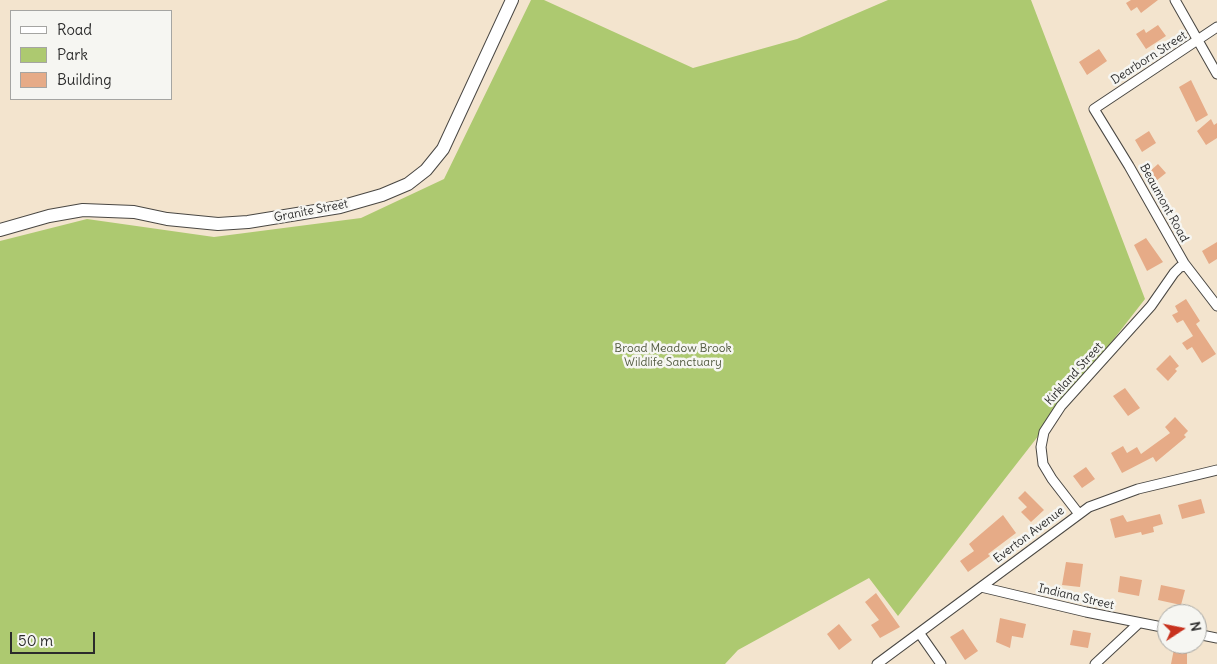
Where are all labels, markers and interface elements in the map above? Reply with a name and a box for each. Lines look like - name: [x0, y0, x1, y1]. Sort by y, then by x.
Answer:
- legend: [10, 10, 172, 100]
- text: Road: [57, 20, 92, 39]
- street label: Dearborn Street: [1109, 28, 1189, 88]
- text: Park: [57, 45, 88, 64]
- text: Building: [57, 70, 112, 89]
- street label: Beaumont Road: [1137, 161, 1191, 245]
- street label: Granite Street: [273, 197, 349, 225]
- street label: Kirkland Street: [1042, 340, 1106, 408]
- park label: Broad Meadow Brook Wildlife Sanctuary: [614, 342, 732, 370]
- street label: Everton Avenue: [991, 504, 1067, 566]
- street label: Indiana Street: [1037, 581, 1115, 613]
- north arrow: [1157, 604, 1207, 654]
- text: N: [1186, 620, 1206, 633]
- scale bar: [12, 622, 98, 654]
- text: 50 m: [18, 631, 53, 650]

